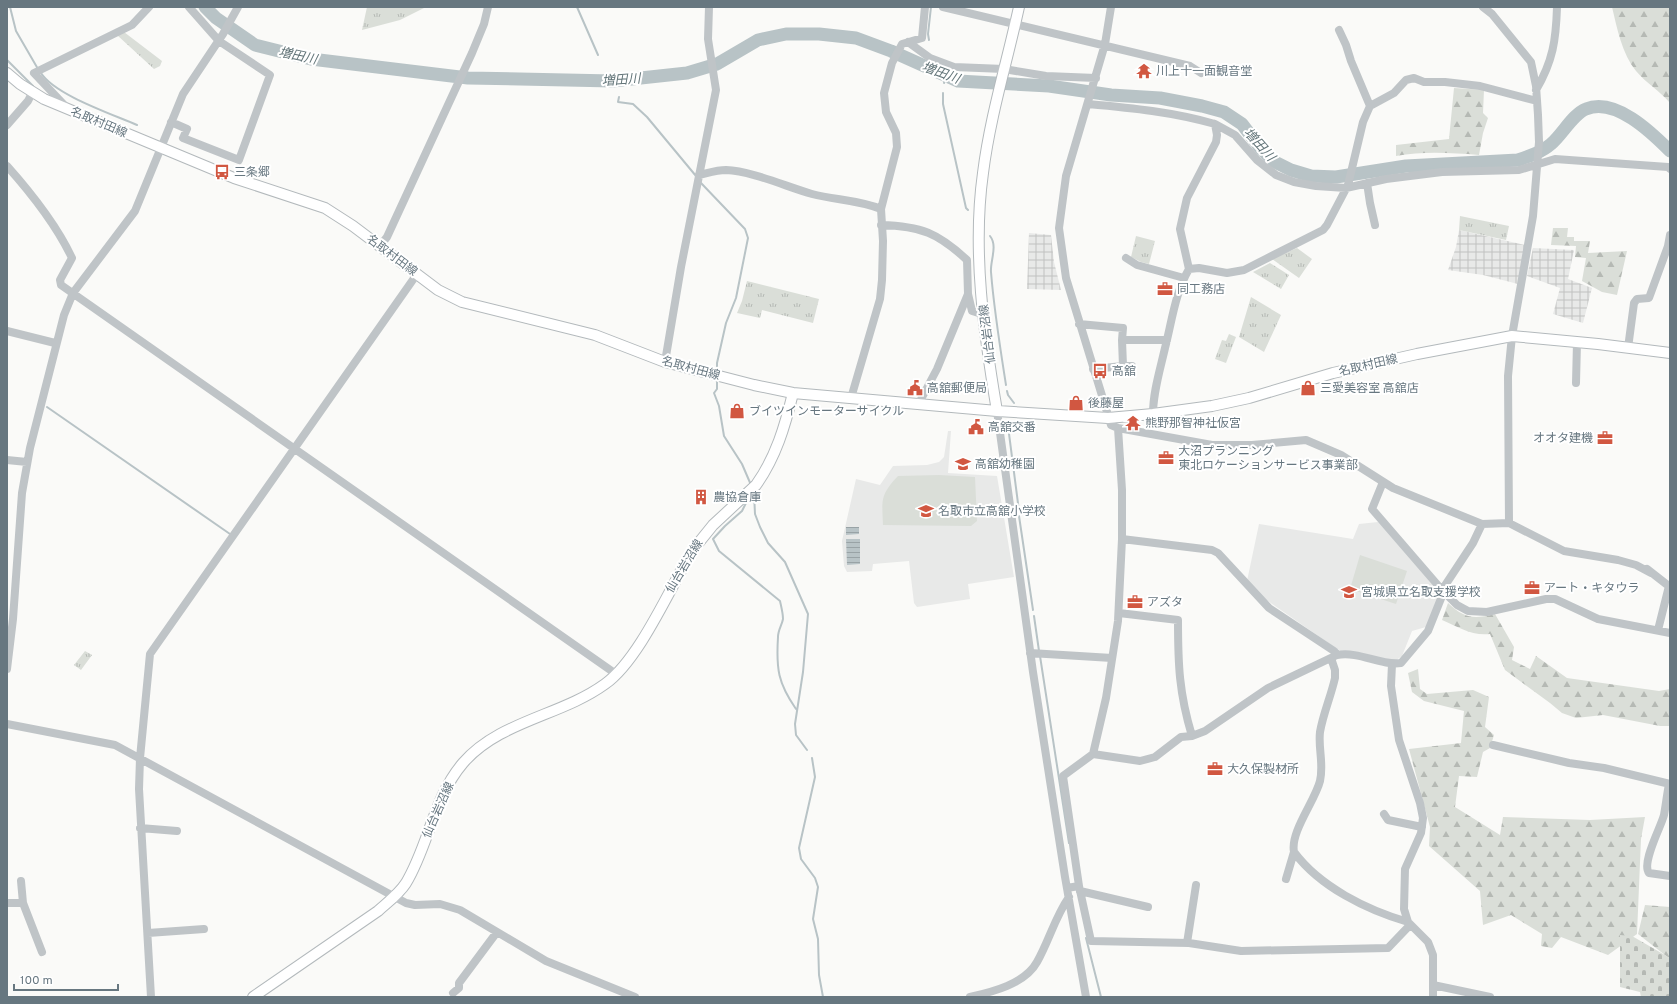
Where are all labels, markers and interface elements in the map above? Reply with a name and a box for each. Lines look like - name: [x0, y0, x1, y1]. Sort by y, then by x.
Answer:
- water label: 増田川: [277, 45, 320, 69]
- water label: 増田川: [919, 60, 963, 89]
- temple icon: 川上十一面観音堂: [1135, 62, 1153, 80]
- place label: 川上十一面観音堂: [1156, 64, 1252, 80]
- water label: 増田川: [601, 72, 643, 90]
- street label: 名取村田線: [68, 104, 129, 142]
- water label: 増田川: [1240, 125, 1279, 167]
- bus stop icon: 三条郷: [213, 163, 231, 181]
- place label: 三条郷: [234, 165, 270, 181]
- street label: 名取村田線: [363, 231, 420, 280]
- office icon: 同工務店: [1156, 280, 1174, 298]
- place label: 同工務店: [1177, 282, 1225, 298]
- street label: 仙台岩沼線: [976, 303, 1000, 365]
- street label: 名取村田線: [1337, 351, 1399, 381]
- street label: 名取村田線: [660, 353, 722, 384]
- bus stop icon: 高舘: [1091, 362, 1109, 380]
- place label: 高舘: [1112, 364, 1136, 380]
- public building icon: 高舘郵便局: [906, 379, 924, 397]
- shop icon: 三愛美容室 高舘店: [1299, 379, 1317, 397]
- place label: 高舘郵便局: [927, 381, 987, 397]
- place label: 三愛美容室 高舘店: [1320, 381, 1419, 397]
- shop icon: 後藤屋: [1067, 394, 1085, 412]
- place label: 後藤屋: [1088, 396, 1124, 412]
- shop icon: ブイツインモーターサイクル: [728, 402, 746, 420]
- place label: ブイツインモーターサイクル: [749, 404, 904, 420]
- temple icon: 熊野那智神社仮宮: [1124, 414, 1142, 432]
- place label: 熊野那智神社仮宮: [1145, 416, 1241, 432]
- public building icon: 高舘交番: [967, 418, 985, 436]
- place label: 高舘交番: [988, 420, 1036, 436]
- office icon: オオタ建機: [1596, 429, 1614, 447]
- place label: オオタ建機: [1533, 431, 1593, 447]
- place label: 大沼プランニング 東北ロケーションサービス事業部: [1178, 444, 1358, 474]
- office icon: 大沼プランニング 東北ロケーションサービス事業部: [1157, 449, 1175, 467]
- school or university icon: 高舘幼稚園: [954, 455, 972, 473]
- place label: 高舘幼稚園: [975, 457, 1035, 473]
- building icon: 農協倉庫: [692, 488, 710, 506]
- place label: 農協倉庫: [713, 490, 761, 506]
- school or university icon: 名取市立高舘小学校: [917, 502, 935, 520]
- place label: 名取市立高舘小学校: [938, 504, 1046, 520]
- street label: 仙台岩沼線: [663, 537, 707, 596]
- office icon: アート・キタウラ: [1523, 579, 1541, 597]
- place label: アート・キタウラ: [1544, 581, 1639, 597]
- school or university icon: 宮城県立名取支援学校: [1340, 583, 1358, 601]
- place label: 宮城県立名取支援学校: [1361, 585, 1481, 601]
- office icon: アズタ: [1126, 593, 1144, 611]
- place label: アズタ: [1147, 595, 1183, 611]
- office icon: 大久保製材所: [1206, 760, 1224, 778]
- place label: 大久保製材所: [1227, 762, 1299, 778]
- street label: 仙台岩沼線: [419, 780, 458, 841]
- scale bar: [14, 966, 118, 992]
- text: 100 m: [20, 973, 53, 989]

